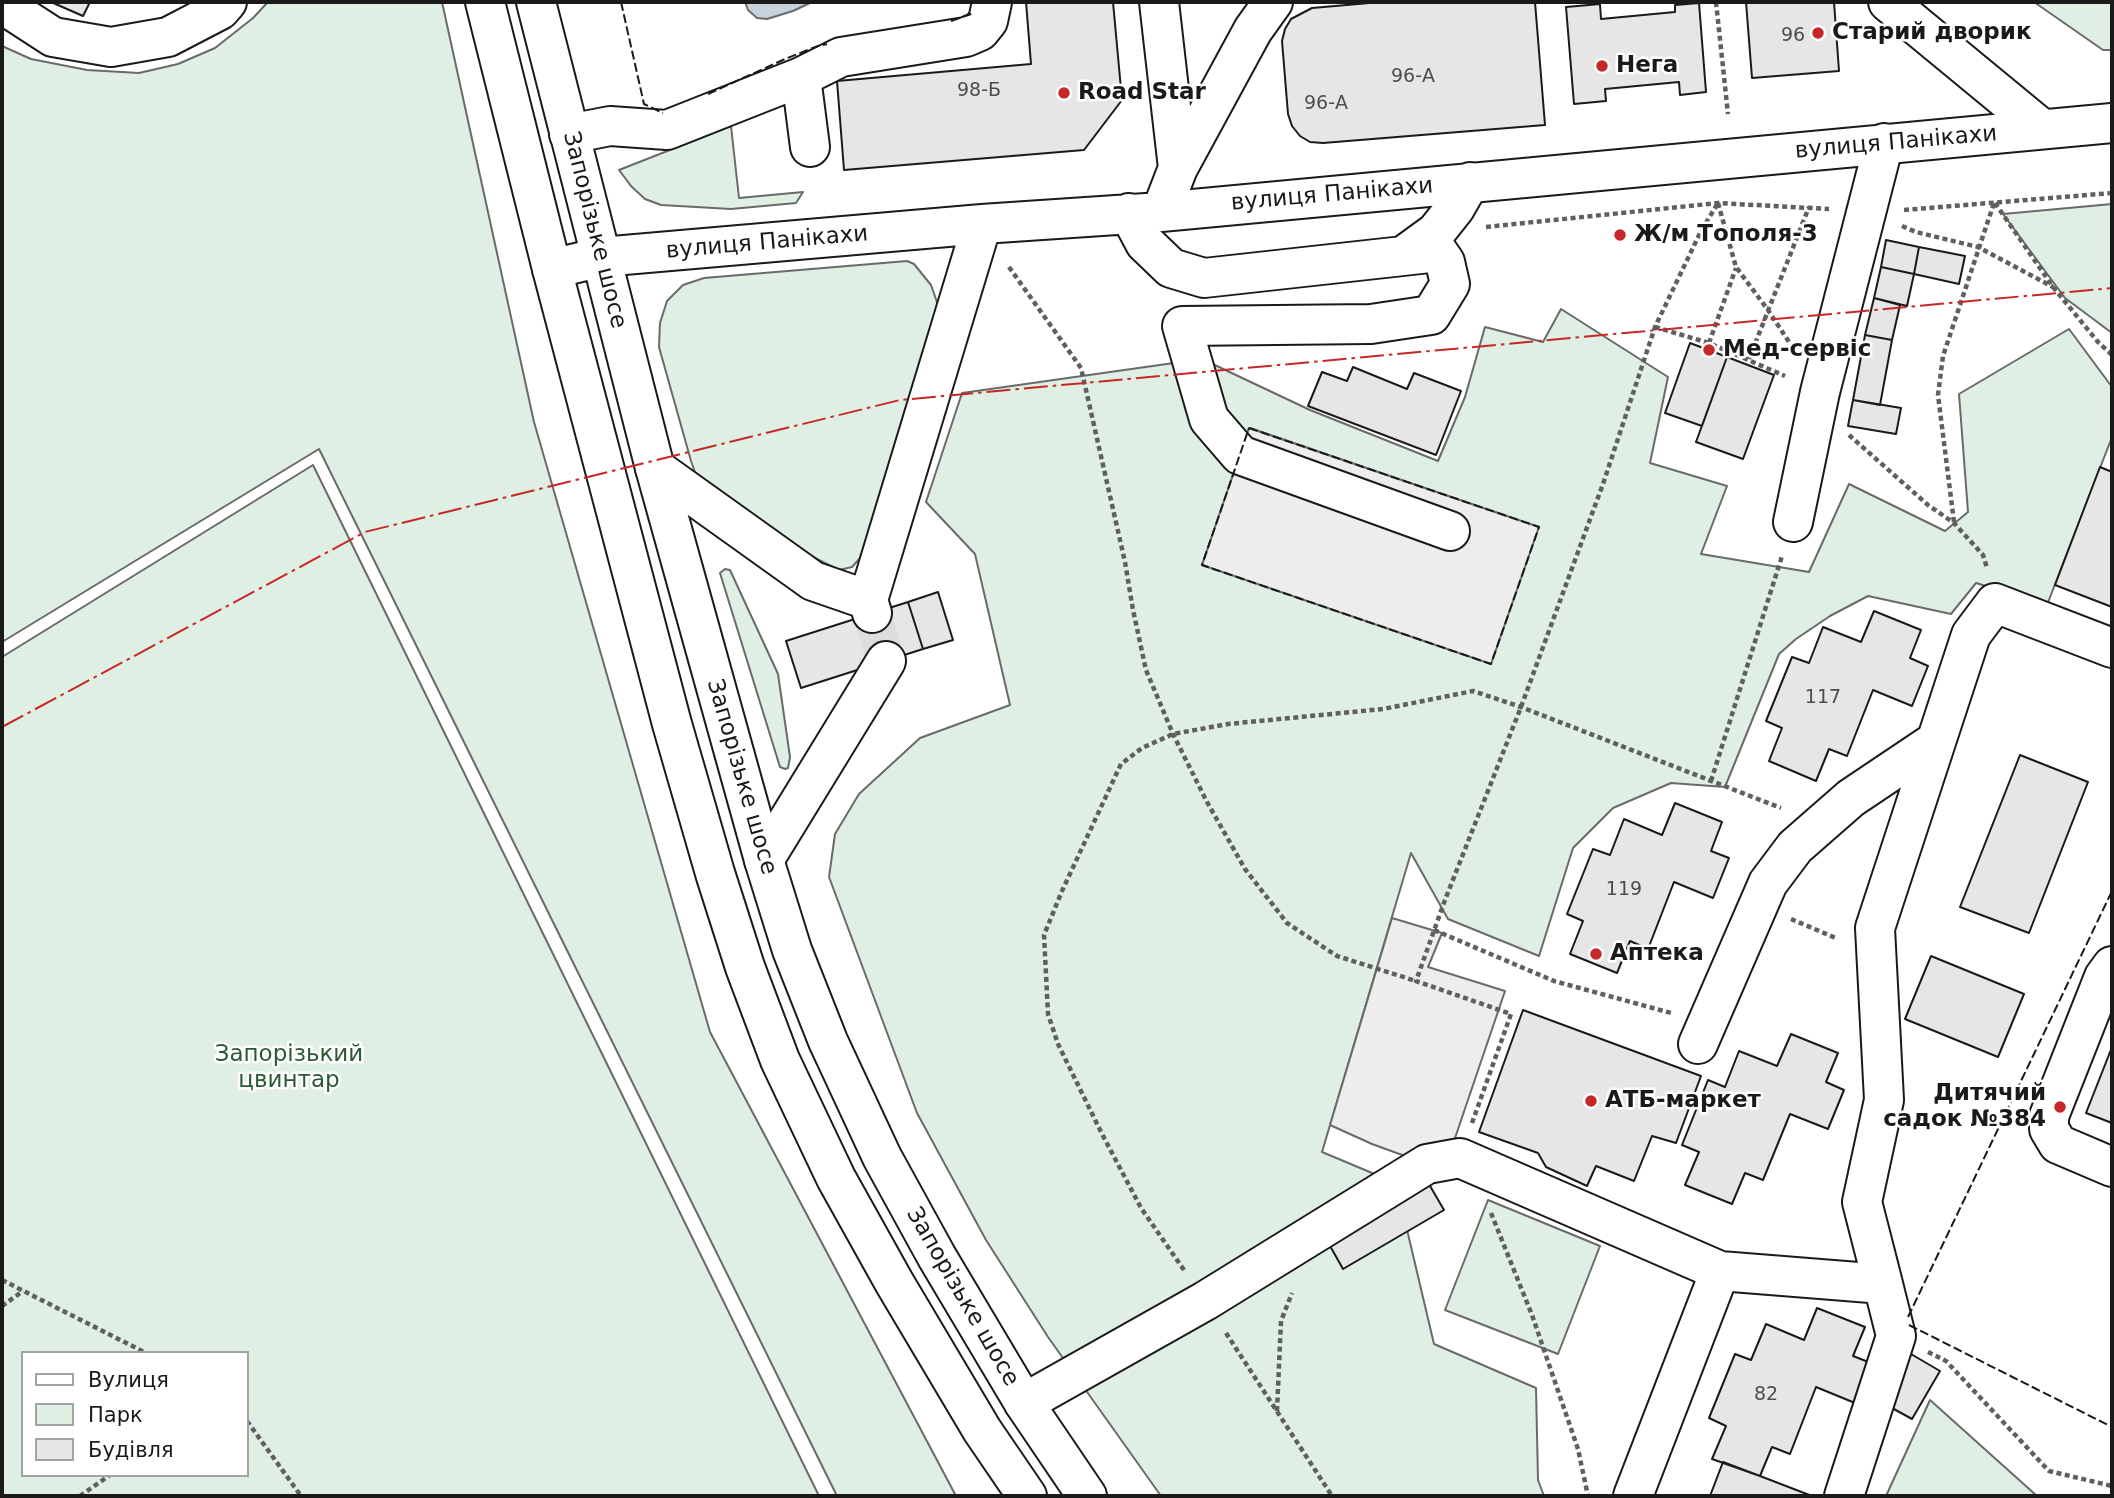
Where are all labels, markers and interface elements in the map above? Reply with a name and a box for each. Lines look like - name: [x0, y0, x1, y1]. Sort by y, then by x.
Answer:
- place label: Старий дворик: [1832, 19, 2032, 47]
- house number: 96: [1781, 25, 1805, 47]
- marker: Старий дворик: [1810, 25, 1826, 41]
- place label: Нега: [1616, 52, 1678, 80]
- marker: Нега: [1594, 58, 1610, 74]
- house number: 96-А: [1391, 66, 1435, 88]
- place label: Road Star: [1078, 79, 1206, 107]
- house number: 98-Б: [957, 80, 1001, 102]
- marker: Road Star: [1056, 85, 1072, 101]
- house number: 96-А: [1304, 93, 1348, 115]
- street label: вулиця Панікахи: [1794, 120, 1998, 166]
- street label: Запорізьке шосе: [556, 129, 632, 331]
- street label: вулиця Панікахи: [1230, 172, 1434, 218]
- street label: вулиця Панікахи: [665, 220, 869, 266]
- place label: Ж/м Тополя-3: [1634, 221, 1818, 249]
- marker: Ж/м Тополя-3: [1612, 227, 1628, 243]
- place label: Мед-сервіс: [1723, 336, 1871, 364]
- marker: Мед-сервіс: [1701, 342, 1717, 358]
- street label: Запорізьке шосе: [700, 676, 782, 878]
- house number: 117: [1805, 687, 1841, 709]
- house number: 119: [1606, 879, 1642, 901]
- place label: Аптека: [1610, 940, 1704, 968]
- marker: Аптека: [1588, 946, 1604, 962]
- park label: Запорізький цвинтар: [215, 1041, 363, 1095]
- place label: Дитячий садок №384: [1883, 1080, 2046, 1134]
- place label: АТБ-маркет: [1605, 1087, 1761, 1115]
- marker: АТБ-маркет: [1583, 1093, 1599, 1109]
- marker: Дитячий садок №384: [2052, 1099, 2068, 1115]
- street label: Запорізьке шосе: [900, 1203, 1024, 1391]
- legend: [21, 1351, 248, 1477]
- text: Вулиця: [88, 1368, 169, 1392]
- house number: 82: [1754, 1384, 1778, 1406]
- text: Парк: [88, 1403, 143, 1427]
- text: Будівля: [88, 1438, 174, 1462]

